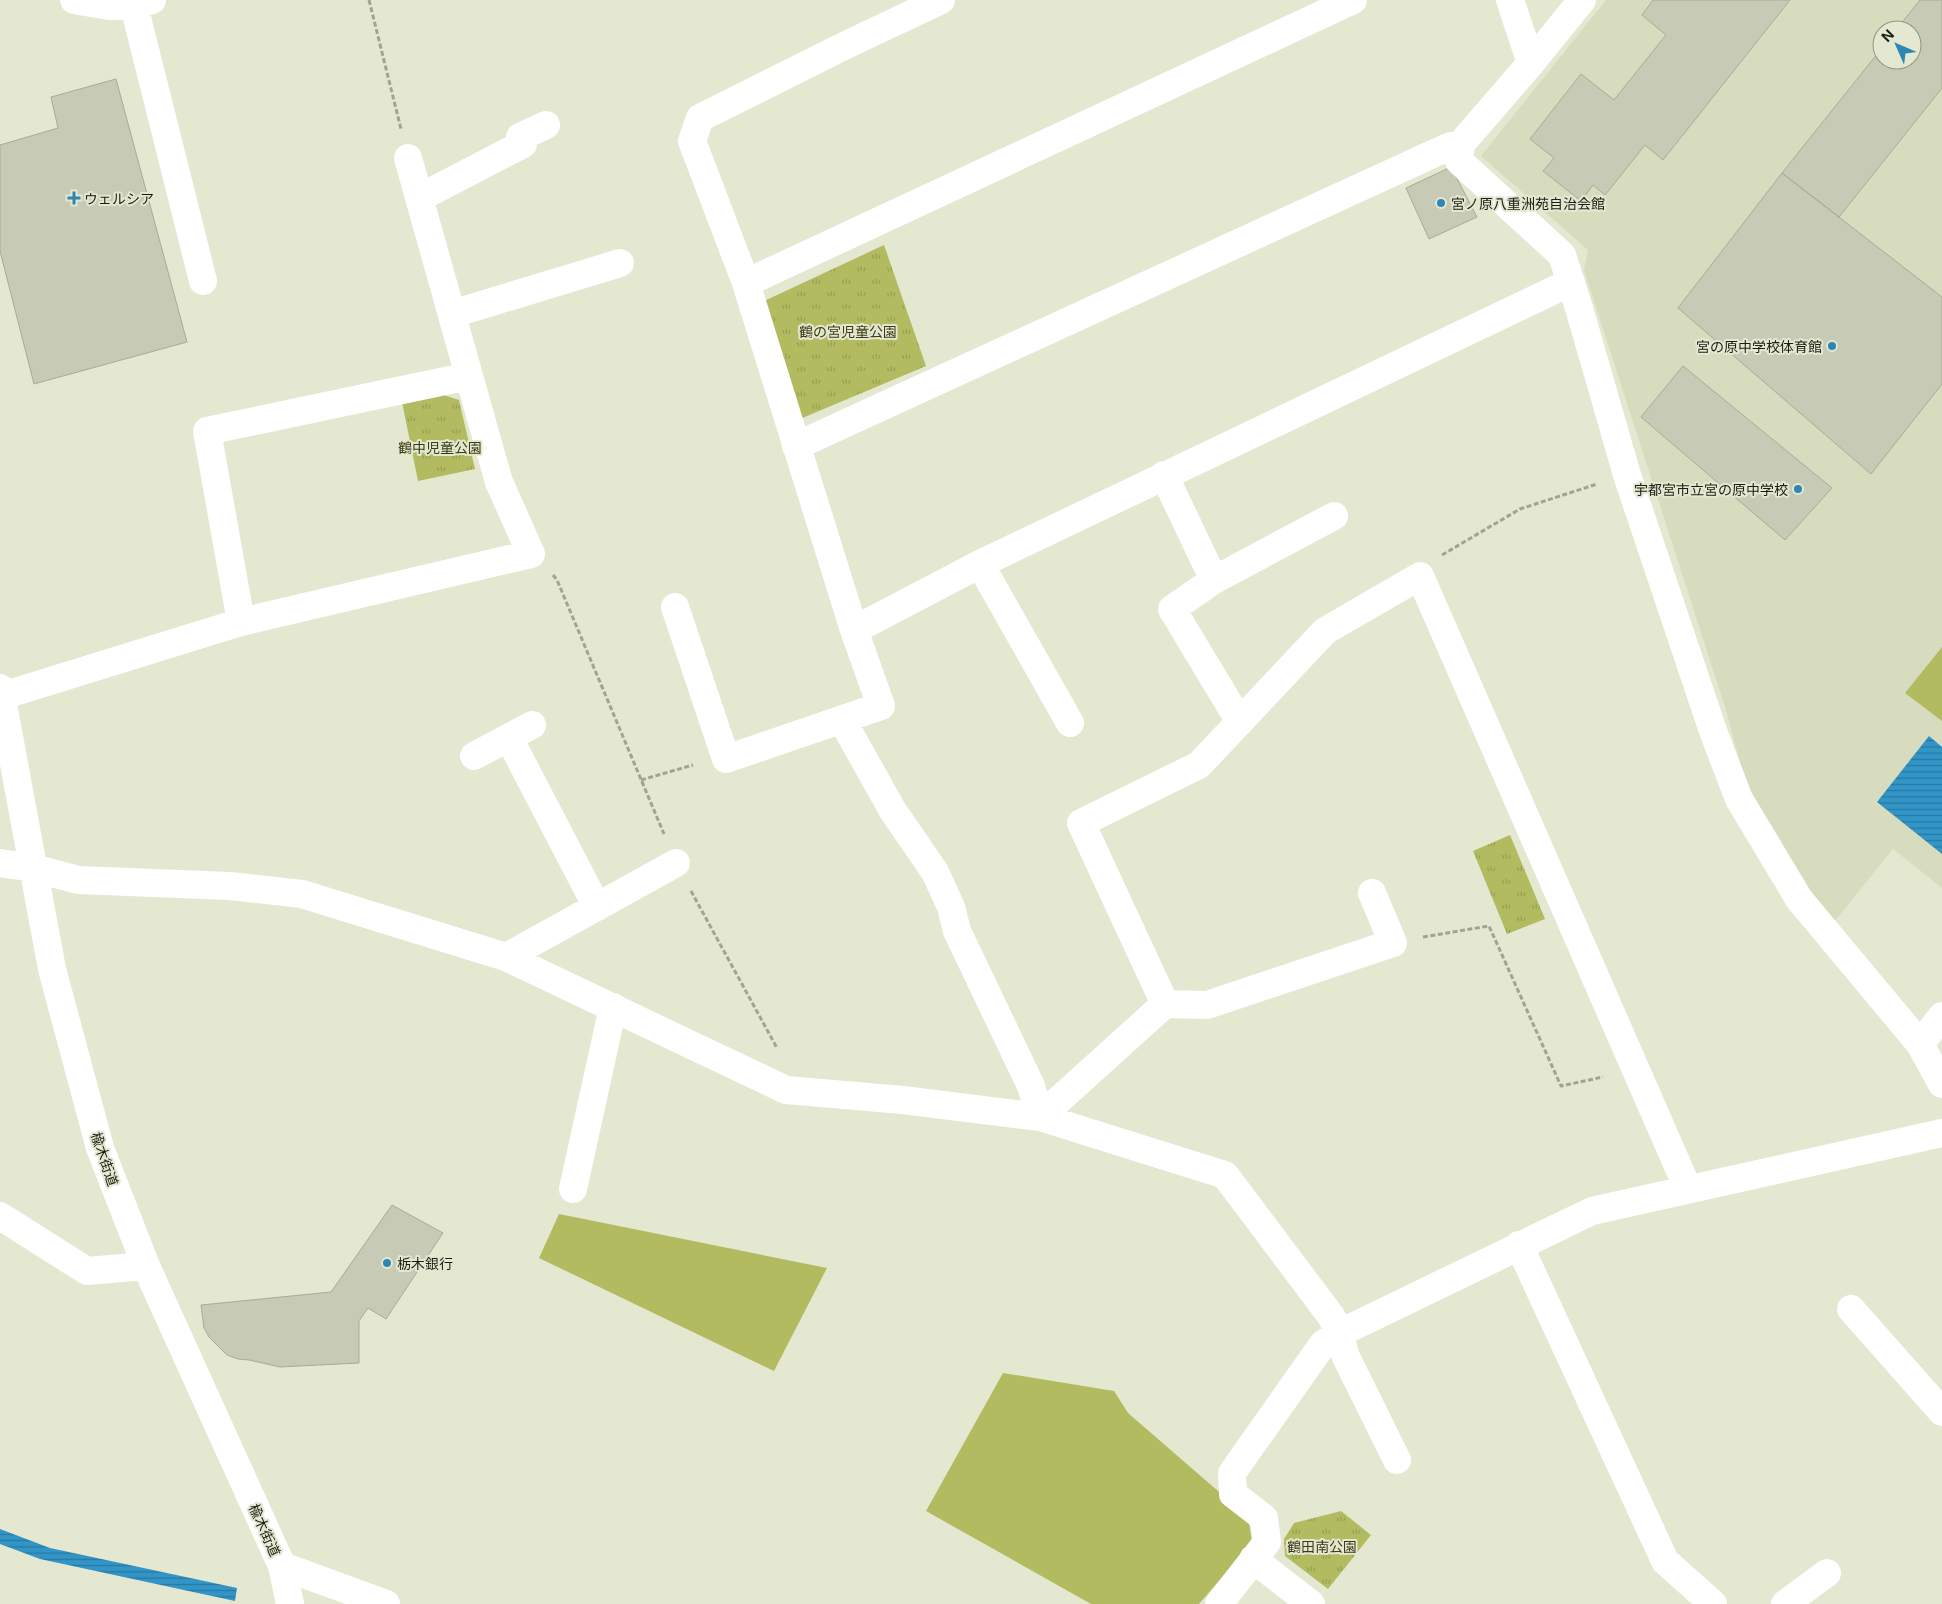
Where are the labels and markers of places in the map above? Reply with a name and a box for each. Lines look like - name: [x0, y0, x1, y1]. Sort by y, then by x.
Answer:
- place label: ウェルシア: [84, 190, 154, 207]
- marker: ウェルシア: [68, 192, 80, 204]
- place label: 宮ノ原八重洲苑自治会館: [1451, 195, 1605, 212]
- marker: 宮ノ原八重洲苑自治会館: [1435, 197, 1447, 209]
- place label: 宮の原中学校体育館: [1696, 338, 1822, 355]
- marker: 宮の原中学校体育館: [1826, 340, 1838, 352]
- place label: 宇都宮市立宮の原中学校: [1634, 481, 1788, 498]
- marker: 宇都宮市立宮の原中学校: [1792, 483, 1804, 495]
- place label: 栃木銀行: [397, 1255, 453, 1272]
- marker: 栃木銀行: [381, 1257, 393, 1269]

